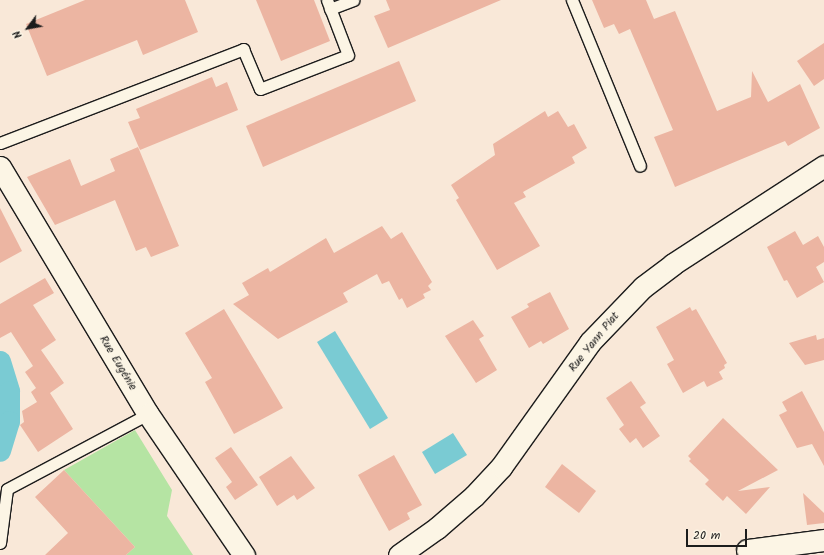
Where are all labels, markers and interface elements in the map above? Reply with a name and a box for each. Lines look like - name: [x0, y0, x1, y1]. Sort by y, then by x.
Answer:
- north arrow: [8, 8, 48, 48]
- text: N: [8, 27, 27, 42]
- street label: Rue Yann Piat: [566, 309, 622, 375]
- street label: Rue Eugénie: [96, 333, 140, 393]
- scale bar: [688, 521, 749, 547]
- text: 20 m: [693, 526, 720, 545]

